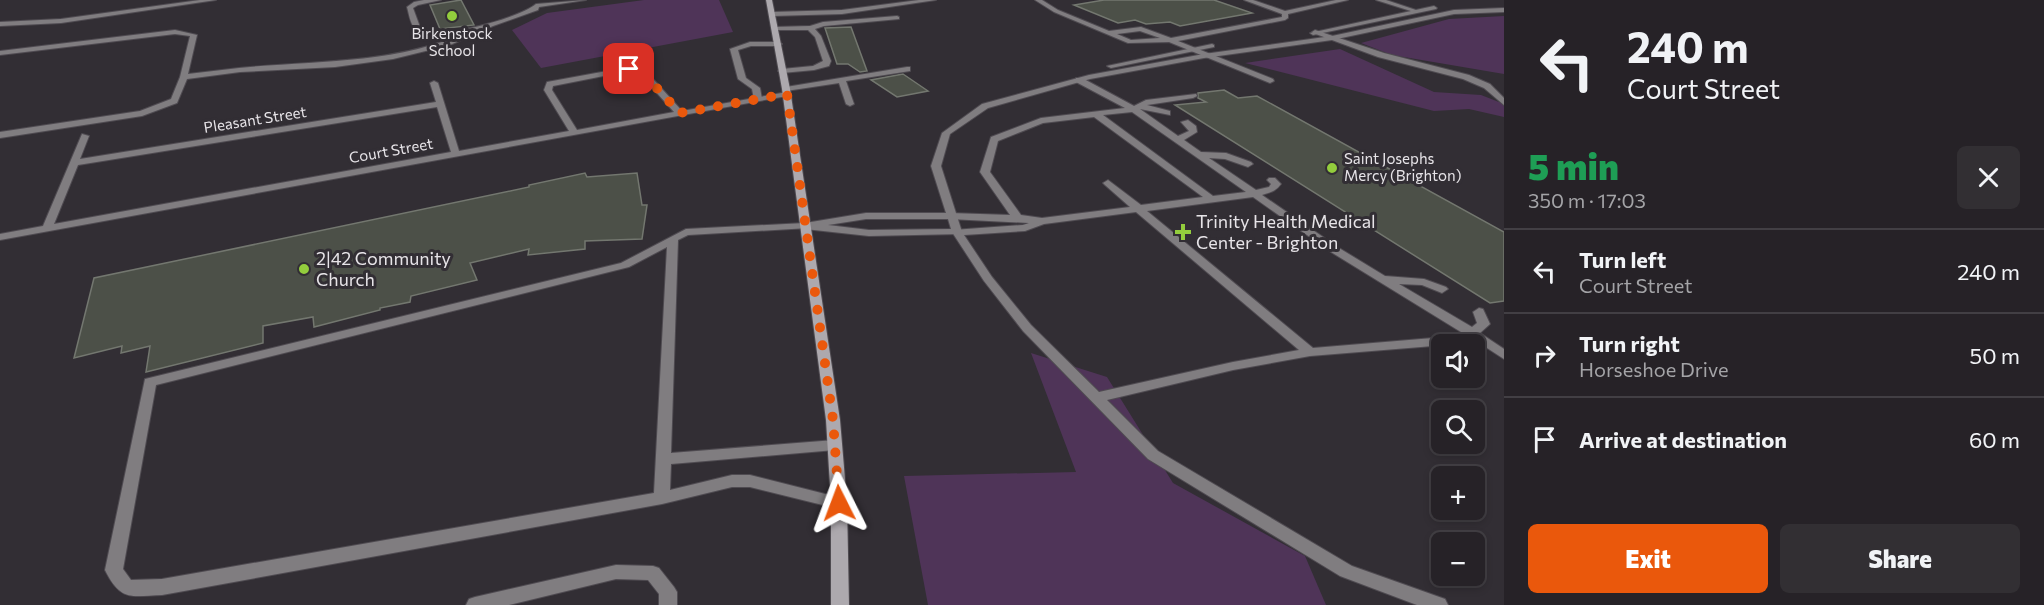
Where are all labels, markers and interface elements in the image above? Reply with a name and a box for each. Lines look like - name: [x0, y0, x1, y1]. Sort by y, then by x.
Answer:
- marker: Birkenstock School: [445, 9, 459, 23]
- text: 240 m: [1627, 20, 1749, 72]
- place label: Birkenstock School: [411, 24, 493, 59]
- icon: left: [1528, 24, 1606, 102]
- pin: [603, 43, 654, 94]
- icon: arrive: [612, 52, 645, 85]
- text: Court Street: [1627, 72, 1780, 105]
- street label: Pleasant Street: [202, 102, 307, 136]
- street label: Court Street: [347, 134, 434, 166]
- text: 5 min: [1528, 143, 1619, 187]
- button: close: [1957, 146, 2020, 209]
- place label: Saint Josephs Mercy (Brighton): [1344, 149, 1461, 184]
- marker: Saint Josephs Mercy (Brighton): [1325, 161, 1339, 175]
- text: 350 m · 17:03: [1528, 188, 1646, 212]
- place label: Trinity Health Medical Center - Brighton: [1196, 210, 1376, 253]
- marker: Trinity Health Medical Center - Brighton: [1174, 223, 1192, 241]
- text: Turn left: [1579, 246, 1666, 273]
- place label: 2|42 Community Church: [316, 247, 451, 290]
- icon: left: [1528, 255, 1561, 288]
- text: 240 m: [1957, 258, 2020, 285]
- marker: 2|42 Community Church: [297, 262, 311, 276]
- text: Court Street: [1579, 273, 1692, 297]
- text: Turn right: [1579, 330, 1680, 357]
- map controls: [1431, 334, 1485, 586]
- button: sound: [1431, 334, 1485, 388]
- icon: right: [1528, 339, 1561, 372]
- text: 50 m: [1970, 342, 2020, 369]
- text: Horseshoe Drive: [1579, 357, 1728, 381]
- button: search: [1431, 400, 1485, 454]
- icon: arrive: [1528, 423, 1561, 456]
- text: Arrive at destination: [1579, 426, 1787, 453]
- text: 60 m: [1969, 426, 2020, 453]
- button: +: [1431, 466, 1485, 520]
- position arrow: [807, 471, 871, 535]
- button: Exit: [1528, 524, 1768, 593]
- button: Share: [1780, 524, 2020, 593]
- button: −: [1431, 532, 1485, 586]

